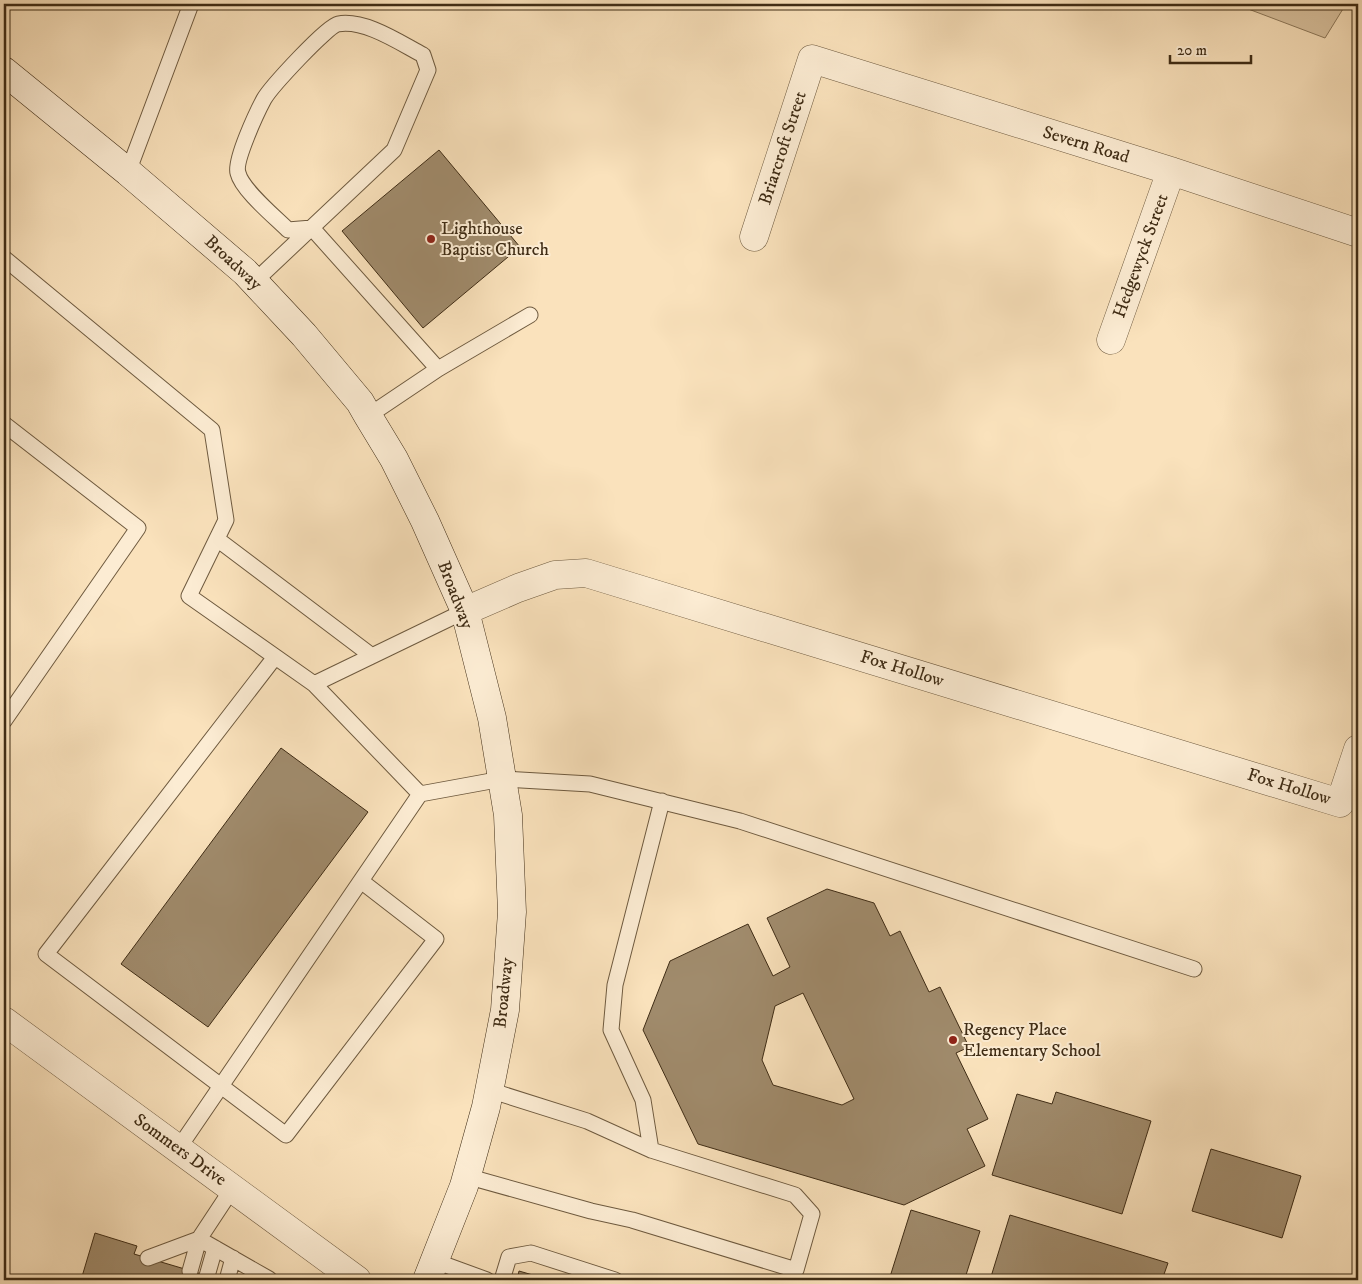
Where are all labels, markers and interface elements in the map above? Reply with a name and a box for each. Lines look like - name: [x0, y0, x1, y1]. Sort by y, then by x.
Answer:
- scale bar: [1170, 32, 1251, 64]
- text: 20 m: [1177, 41, 1207, 60]
- street label: Briarcroft Street: [754, 88, 812, 208]
- street label: Severn Road: [1040, 121, 1132, 169]
- street label: Hedgewyck Street: [1108, 191, 1174, 321]
- place label: Lighthouse Baptist Church: [441, 218, 549, 261]
- street label: Broadway: [200, 231, 267, 296]
- marker: Lighthouse Baptist Church: [425, 233, 437, 245]
- street label: Broadway: [432, 558, 478, 632]
- street label: Fox Hollow: [857, 646, 947, 692]
- street label: Fox Hollow: [1244, 764, 1334, 810]
- street label: Broadway: [489, 956, 519, 1029]
- place label: Regency Place Elementary School: [963, 1019, 1101, 1062]
- marker: Regency Place Elementary School: [947, 1034, 959, 1046]
- street label: Sommers Drive: [129, 1109, 231, 1191]

